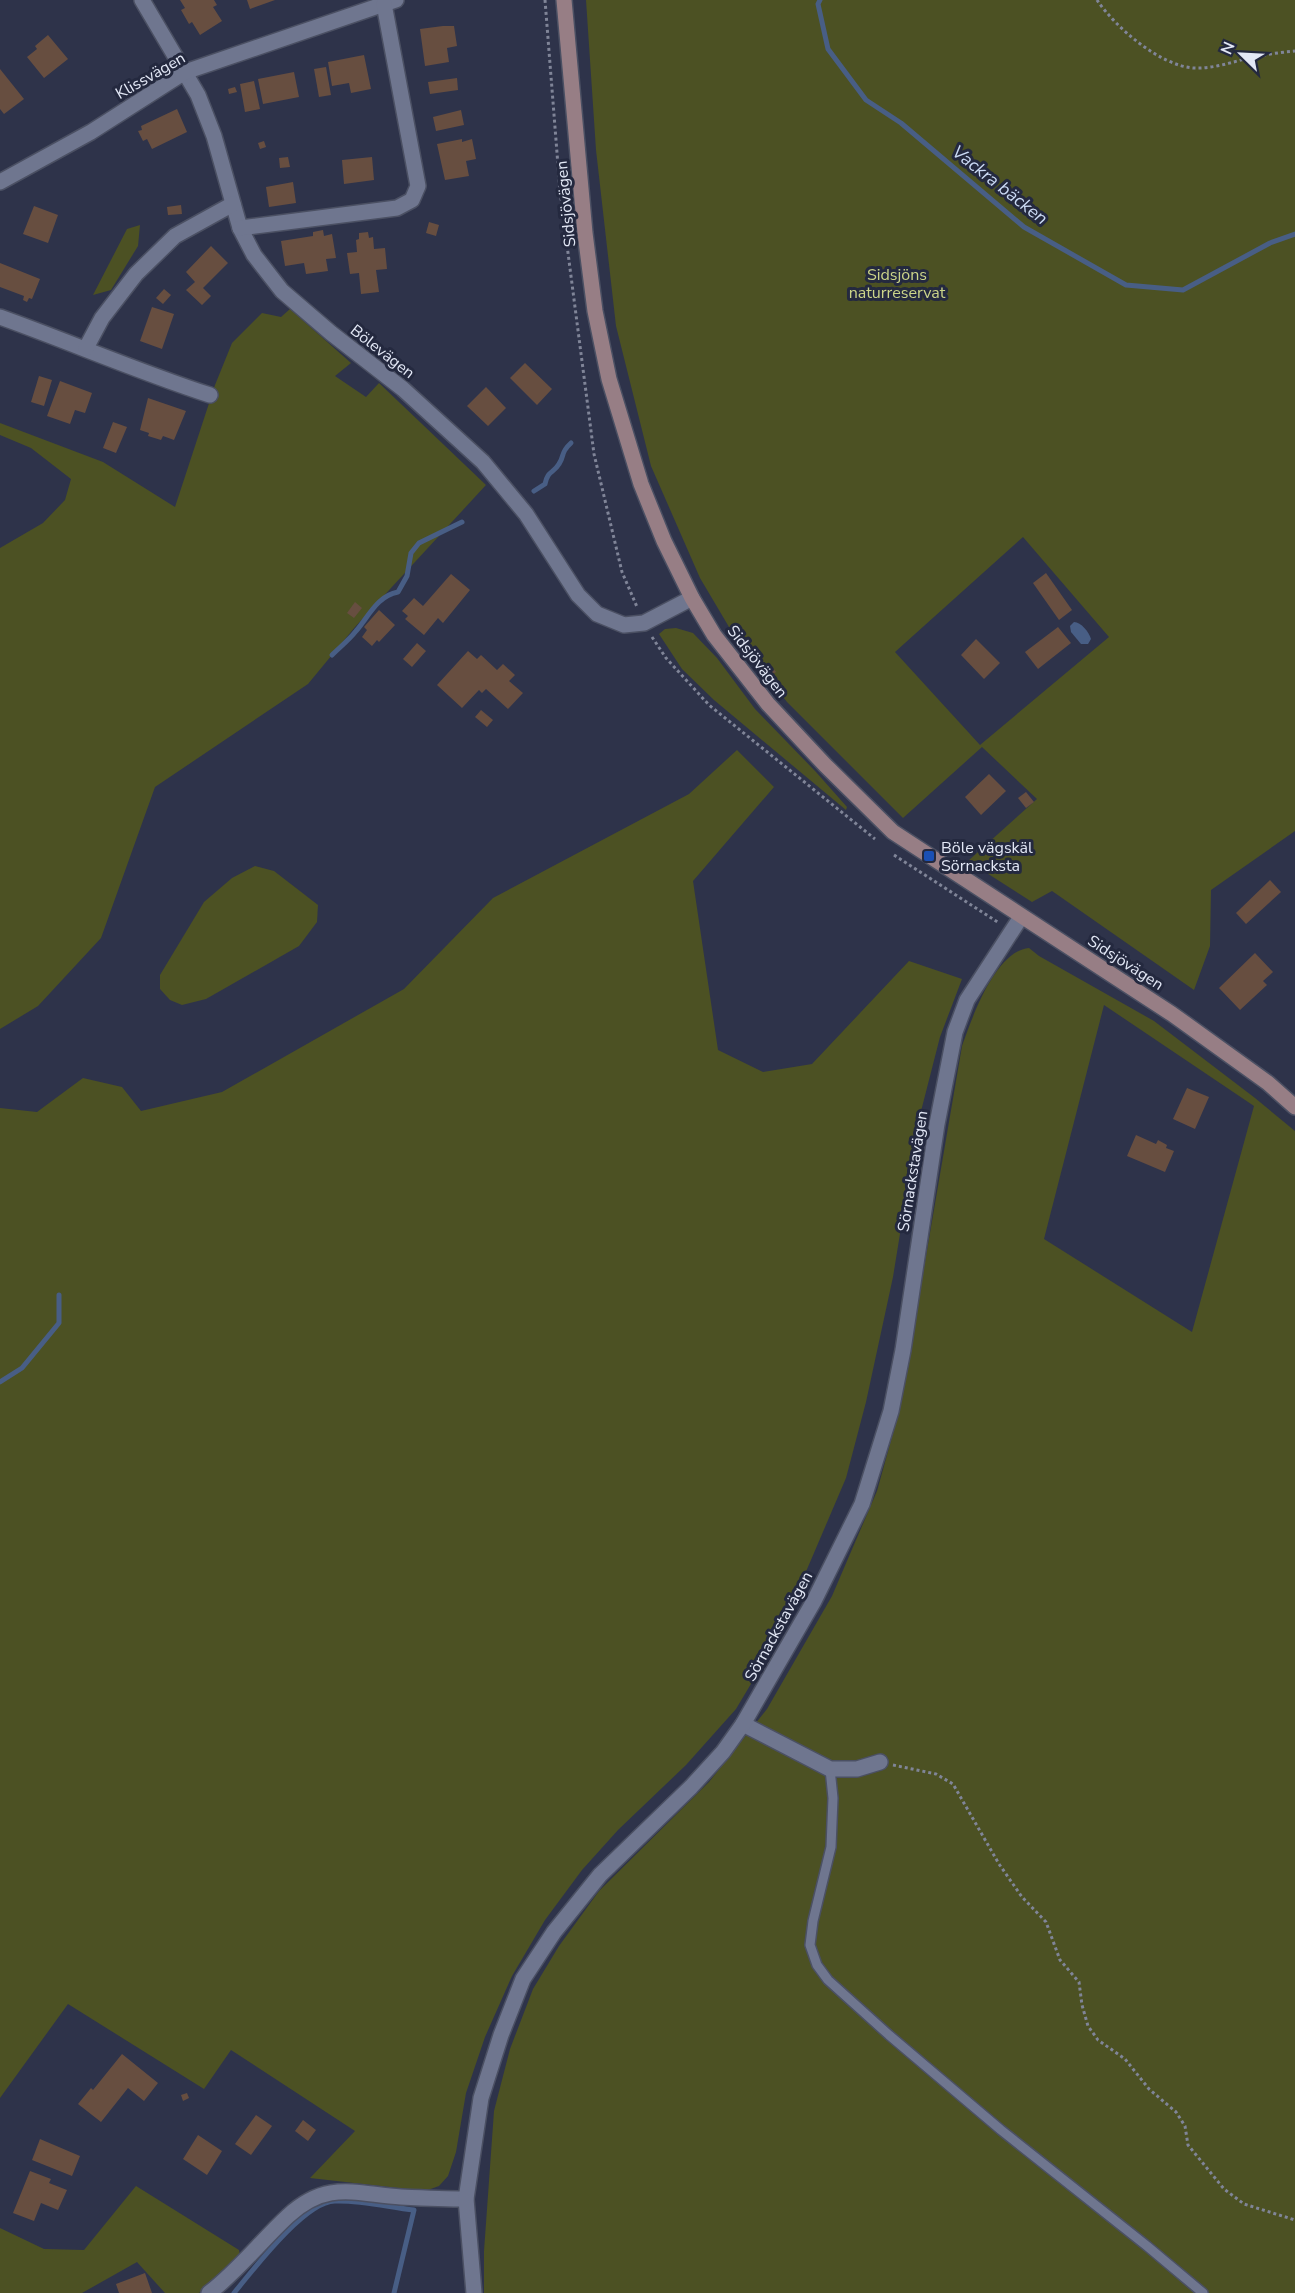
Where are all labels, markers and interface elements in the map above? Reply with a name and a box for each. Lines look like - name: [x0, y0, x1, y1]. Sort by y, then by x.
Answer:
- north arrow: [1211, 24, 1271, 84]
- text: N: [1216, 38, 1241, 58]
- street label: Klissvägen: [112, 47, 189, 105]
- water label: Vackra bäcken: [947, 140, 1053, 230]
- street label: Sidsjövägen: [551, 160, 581, 248]
- park label: Sidsjöns naturreservat: [849, 264, 946, 304]
- street label: Bölevägen: [346, 320, 419, 384]
- street label: Sidsjövägen: [722, 621, 793, 703]
- place label: Böle vägskäl Sörnacksta: [941, 837, 1033, 877]
- marker: Böle vägskäl Sörnacksta: [922, 849, 936, 863]
- street label: Sidsjövägen: [1083, 930, 1168, 996]
- street label: Sörnackstavägen: [893, 1109, 933, 1233]
- street label: Sörnackstavägen: [740, 1568, 818, 1685]

